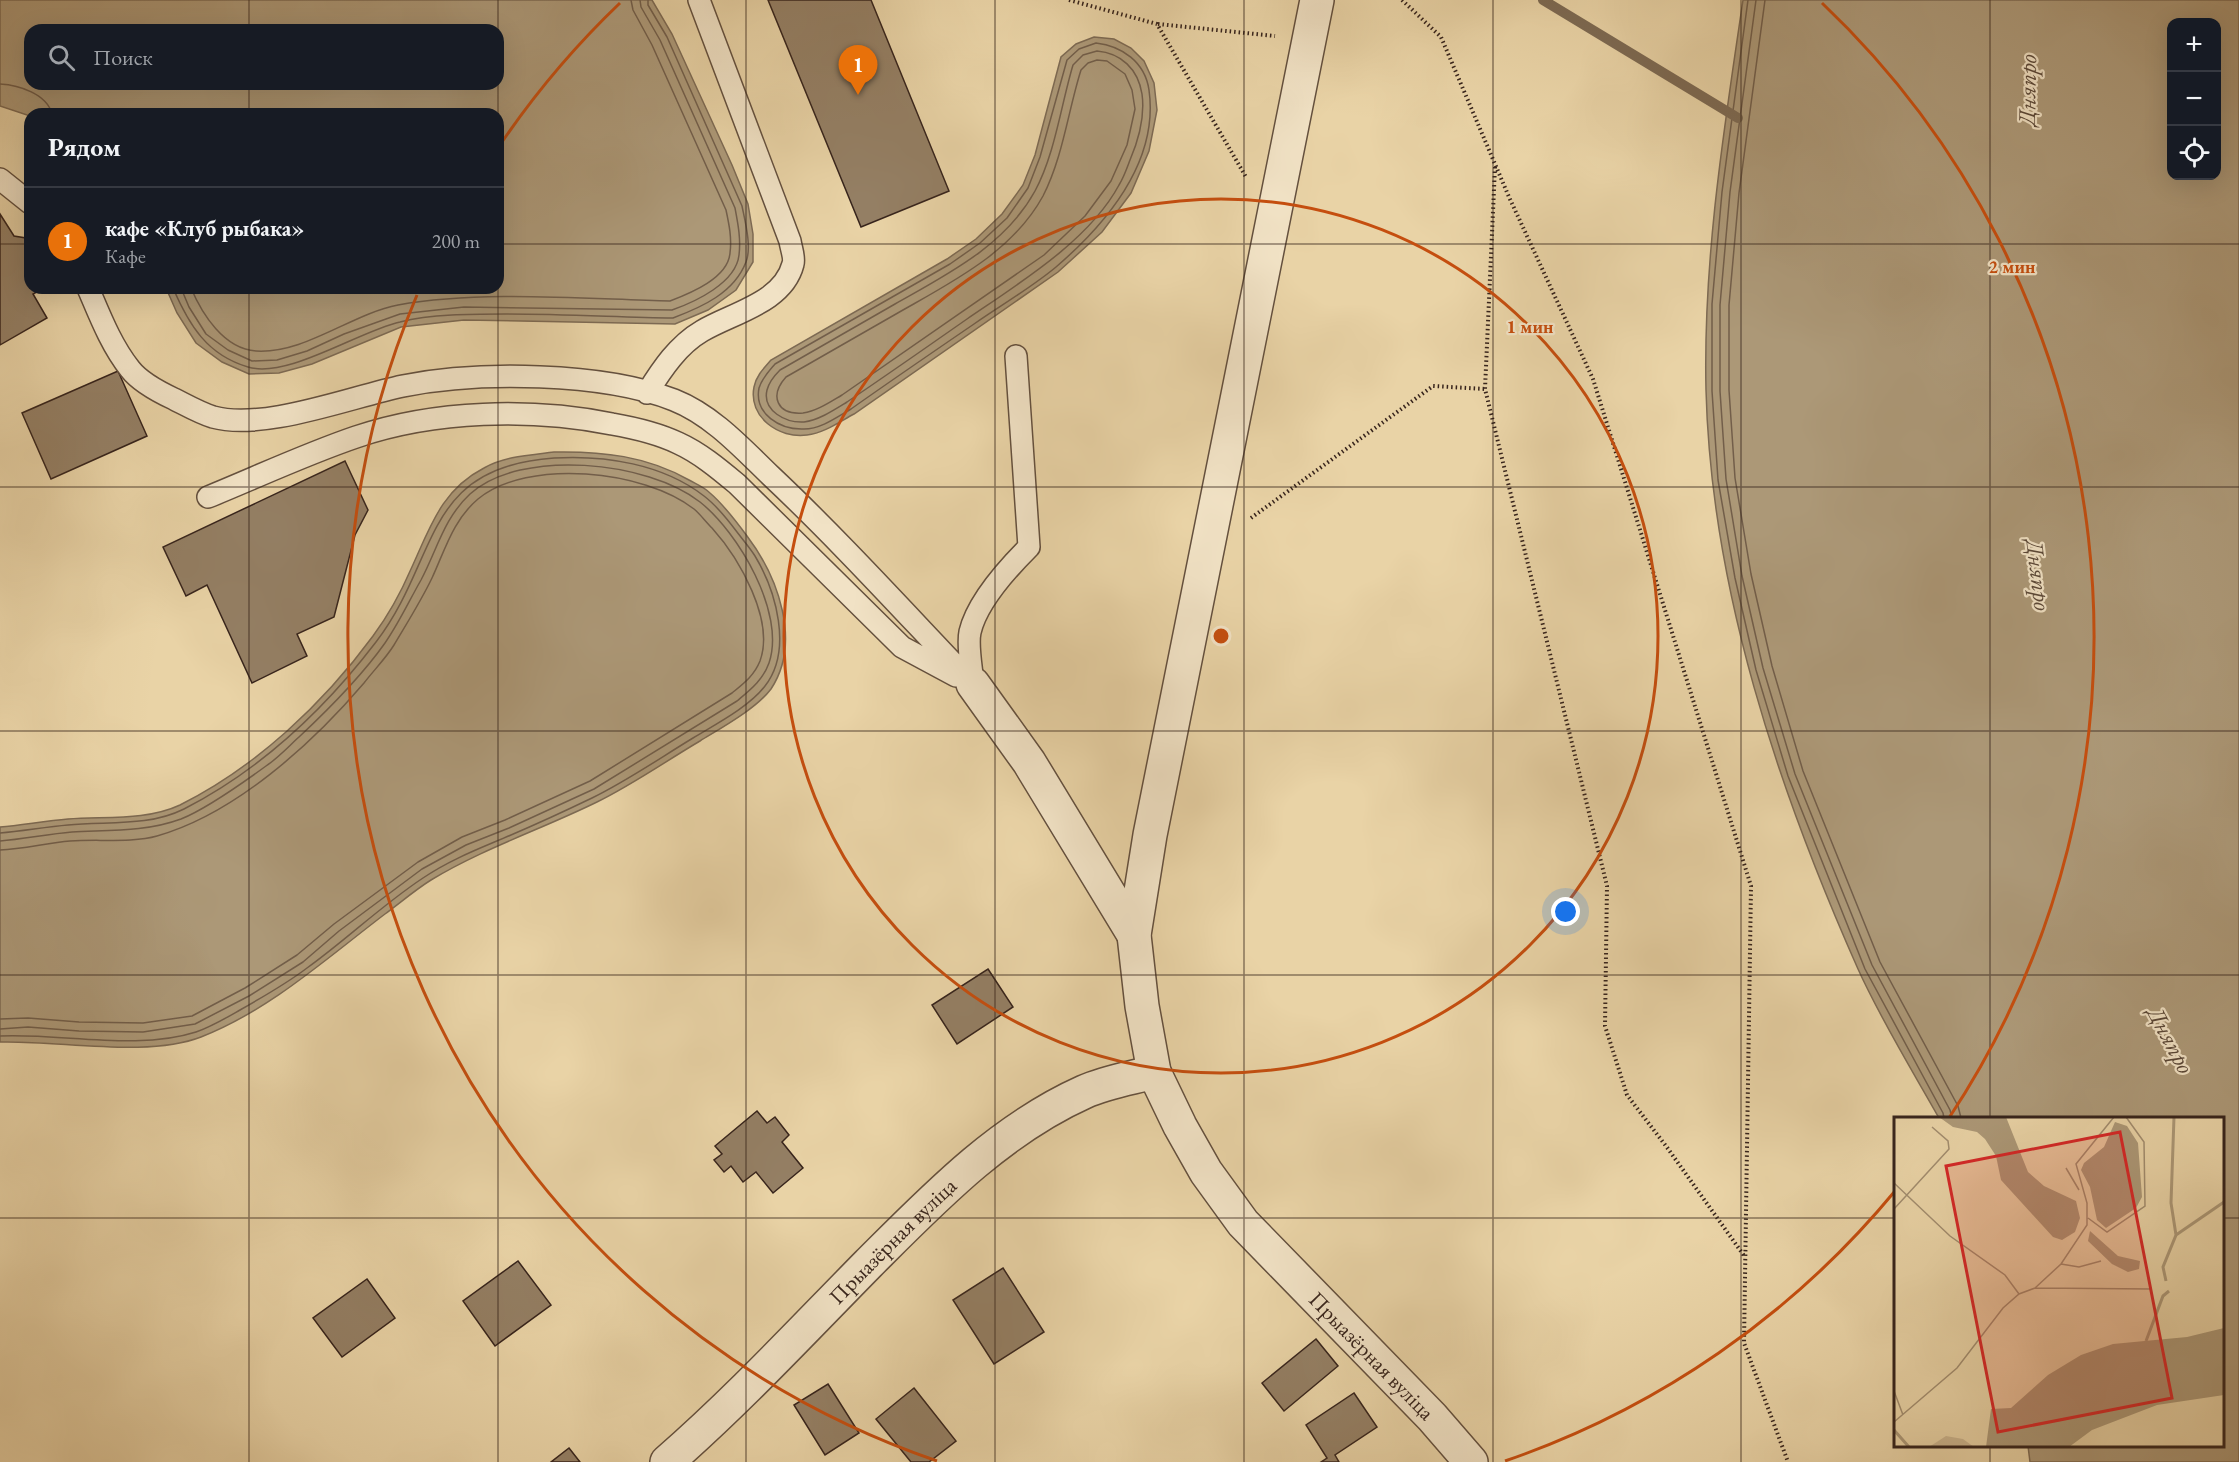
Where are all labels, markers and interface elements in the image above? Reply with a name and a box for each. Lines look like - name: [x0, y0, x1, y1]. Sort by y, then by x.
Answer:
- map controls: [2167, 18, 2221, 180]
- button: +: [2167, 18, 2221, 72]
- search box: [24, 24, 504, 90]
- icon: search: [45, 41, 78, 74]
- text: Поиск: [93, 43, 153, 72]
- pin: 1: [838, 46, 878, 95]
- water label: Дняпро: [2011, 54, 2043, 128]
- button: −: [2167, 72, 2221, 126]
- button: locate: [2167, 126, 2221, 180]
- text: Рядом: [48, 130, 121, 164]
- text: кафе «Клуб рыбака»: [105, 214, 304, 243]
- text: 1: [62, 228, 73, 254]
- text: 200 m: [432, 228, 480, 254]
- text: Кафе: [105, 243, 146, 269]
- text: 2 мин: [1989, 255, 2036, 278]
- text: 1 мин: [1507, 315, 1554, 338]
- water label: Дняпро: [2019, 536, 2059, 612]
- centre of rings: [1211, 626, 1231, 646]
- your location: [1551, 897, 1580, 926]
- water label: Дняпро: [2140, 999, 2202, 1079]
- inset map: [1894, 1117, 2224, 1447]
- street label: Прыазёрная вуліца: [822, 1171, 963, 1310]
- street label: Прыазёрная вуліца: [1303, 1285, 1441, 1426]

